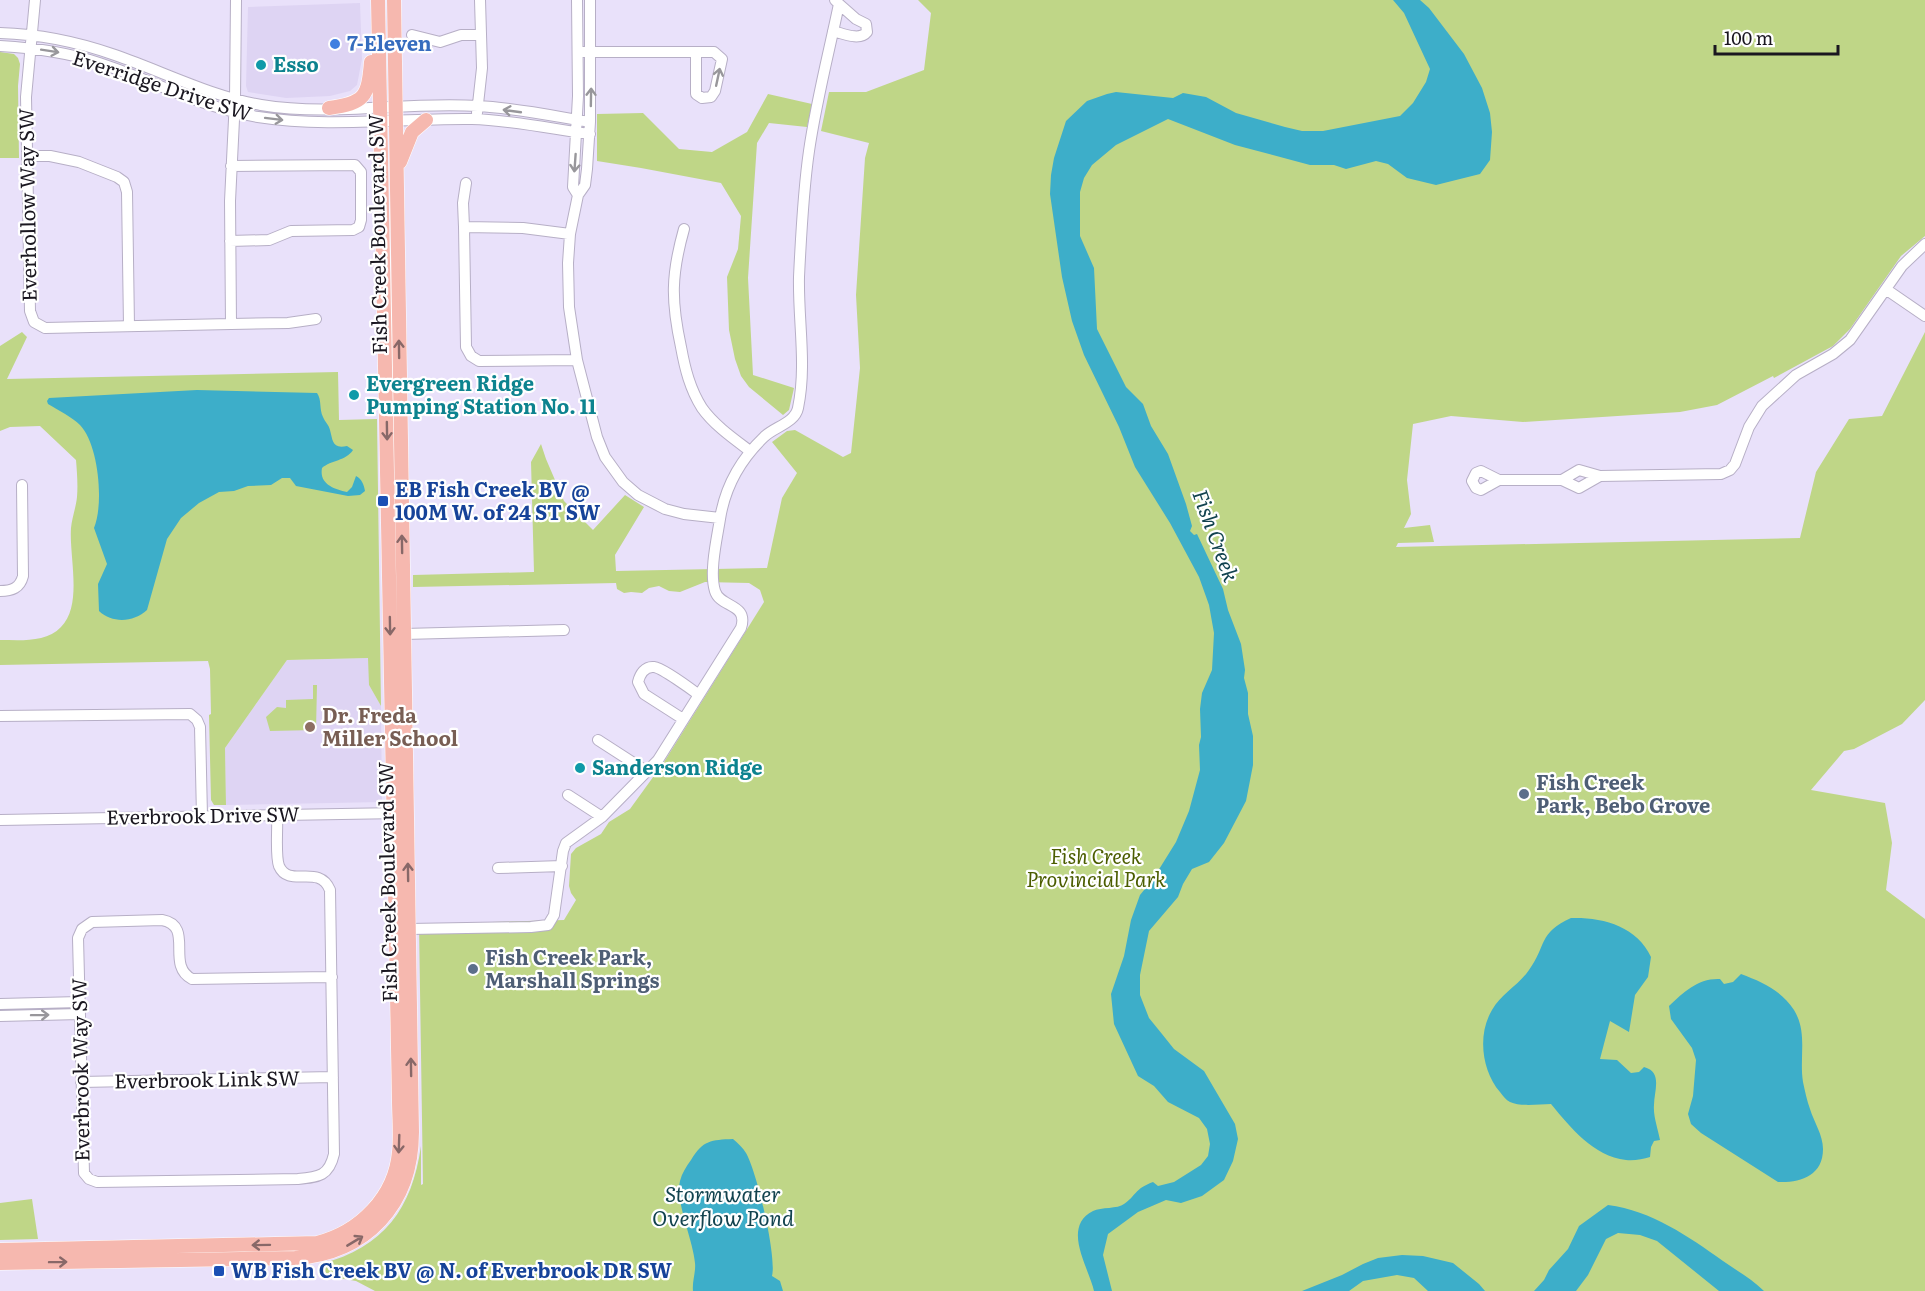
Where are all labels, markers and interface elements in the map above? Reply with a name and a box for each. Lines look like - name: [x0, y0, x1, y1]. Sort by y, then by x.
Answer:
- scale bar: [1715, 18, 1838, 56]
- text: 100 m: [1724, 24, 1773, 51]
- place label: 7-Eleven: [347, 27, 432, 57]
- marker: 7-Eleven: [328, 37, 342, 51]
- street label: Everridge Drive SW: [69, 41, 256, 127]
- one-way arrow: [40, 46, 60, 57]
- place label: Esso: [273, 48, 319, 78]
- marker: Esso: [254, 58, 268, 72]
- one-way arrow: [713, 68, 724, 87]
- one-way arrow: [585, 88, 597, 108]
- one-way arrow: [502, 105, 522, 116]
- street label: Everhollow Way SW: [9, 108, 43, 302]
- street label: Fish Creek Boulevard SW: [359, 113, 393, 355]
- one-way arrow: [264, 114, 284, 125]
- one-way arrow: [569, 153, 580, 173]
- one-way arrow: [393, 339, 405, 359]
- place label: Evergreen Ridge Pumping Station No. 11: [366, 367, 596, 420]
- marker: Evergreen Ridge Pumping Station No. 11: [347, 388, 361, 402]
- one-way arrow: [381, 420, 392, 440]
- place label: EB Fish Creek BV @ 100M W. of 24 ST SW: [395, 473, 600, 526]
- water label: Fish Creek: [1186, 485, 1248, 586]
- marker: EB Fish Creek BV @ 100M W. of 24 ST SW: [376, 494, 390, 508]
- one-way arrow: [396, 534, 408, 554]
- one-way arrow: [385, 615, 396, 635]
- place label: Dr. Freda Miller School: [322, 699, 458, 752]
- marker: Dr. Freda Miller School: [303, 720, 317, 734]
- place label: Sanderson Ridge: [592, 751, 763, 781]
- street label: Fish Creek Boulevard SW: [369, 761, 403, 1003]
- marker: Sanderson Ridge: [573, 761, 587, 775]
- place label: Fish Creek Park, Bebo Grove: [1536, 766, 1710, 819]
- marker: Fish Creek Park, Bebo Grove: [1517, 787, 1531, 801]
- street label: Everbrook Drive SW: [106, 797, 300, 831]
- park label: Fish Creek Provincial Park: [1026, 840, 1166, 893]
- one-way arrow: [402, 862, 414, 882]
- place label: Fish Creek Park, Marshall Springs: [485, 941, 660, 994]
- marker: Fish Creek Park, Marshall Springs: [466, 962, 480, 976]
- street label: Everbrook Way SW: [62, 978, 96, 1162]
- one-way arrow: [30, 1009, 49, 1021]
- one-way arrow: [405, 1057, 417, 1077]
- street label: Everbrook Link SW: [114, 1061, 300, 1095]
- one-way arrow: [393, 1134, 405, 1154]
- water label: Stormwater Overflow Pond: [652, 1177, 794, 1232]
- one-way arrow: [346, 1234, 363, 1246]
- one-way arrow: [251, 1239, 271, 1251]
- place label: WB Fish Creek BV @ N. of Everbrook DR SW: [231, 1254, 672, 1284]
- one-way arrow: [48, 1256, 68, 1267]
- marker: WB Fish Creek BV @ N. of Everbrook DR SW: [212, 1264, 226, 1278]

